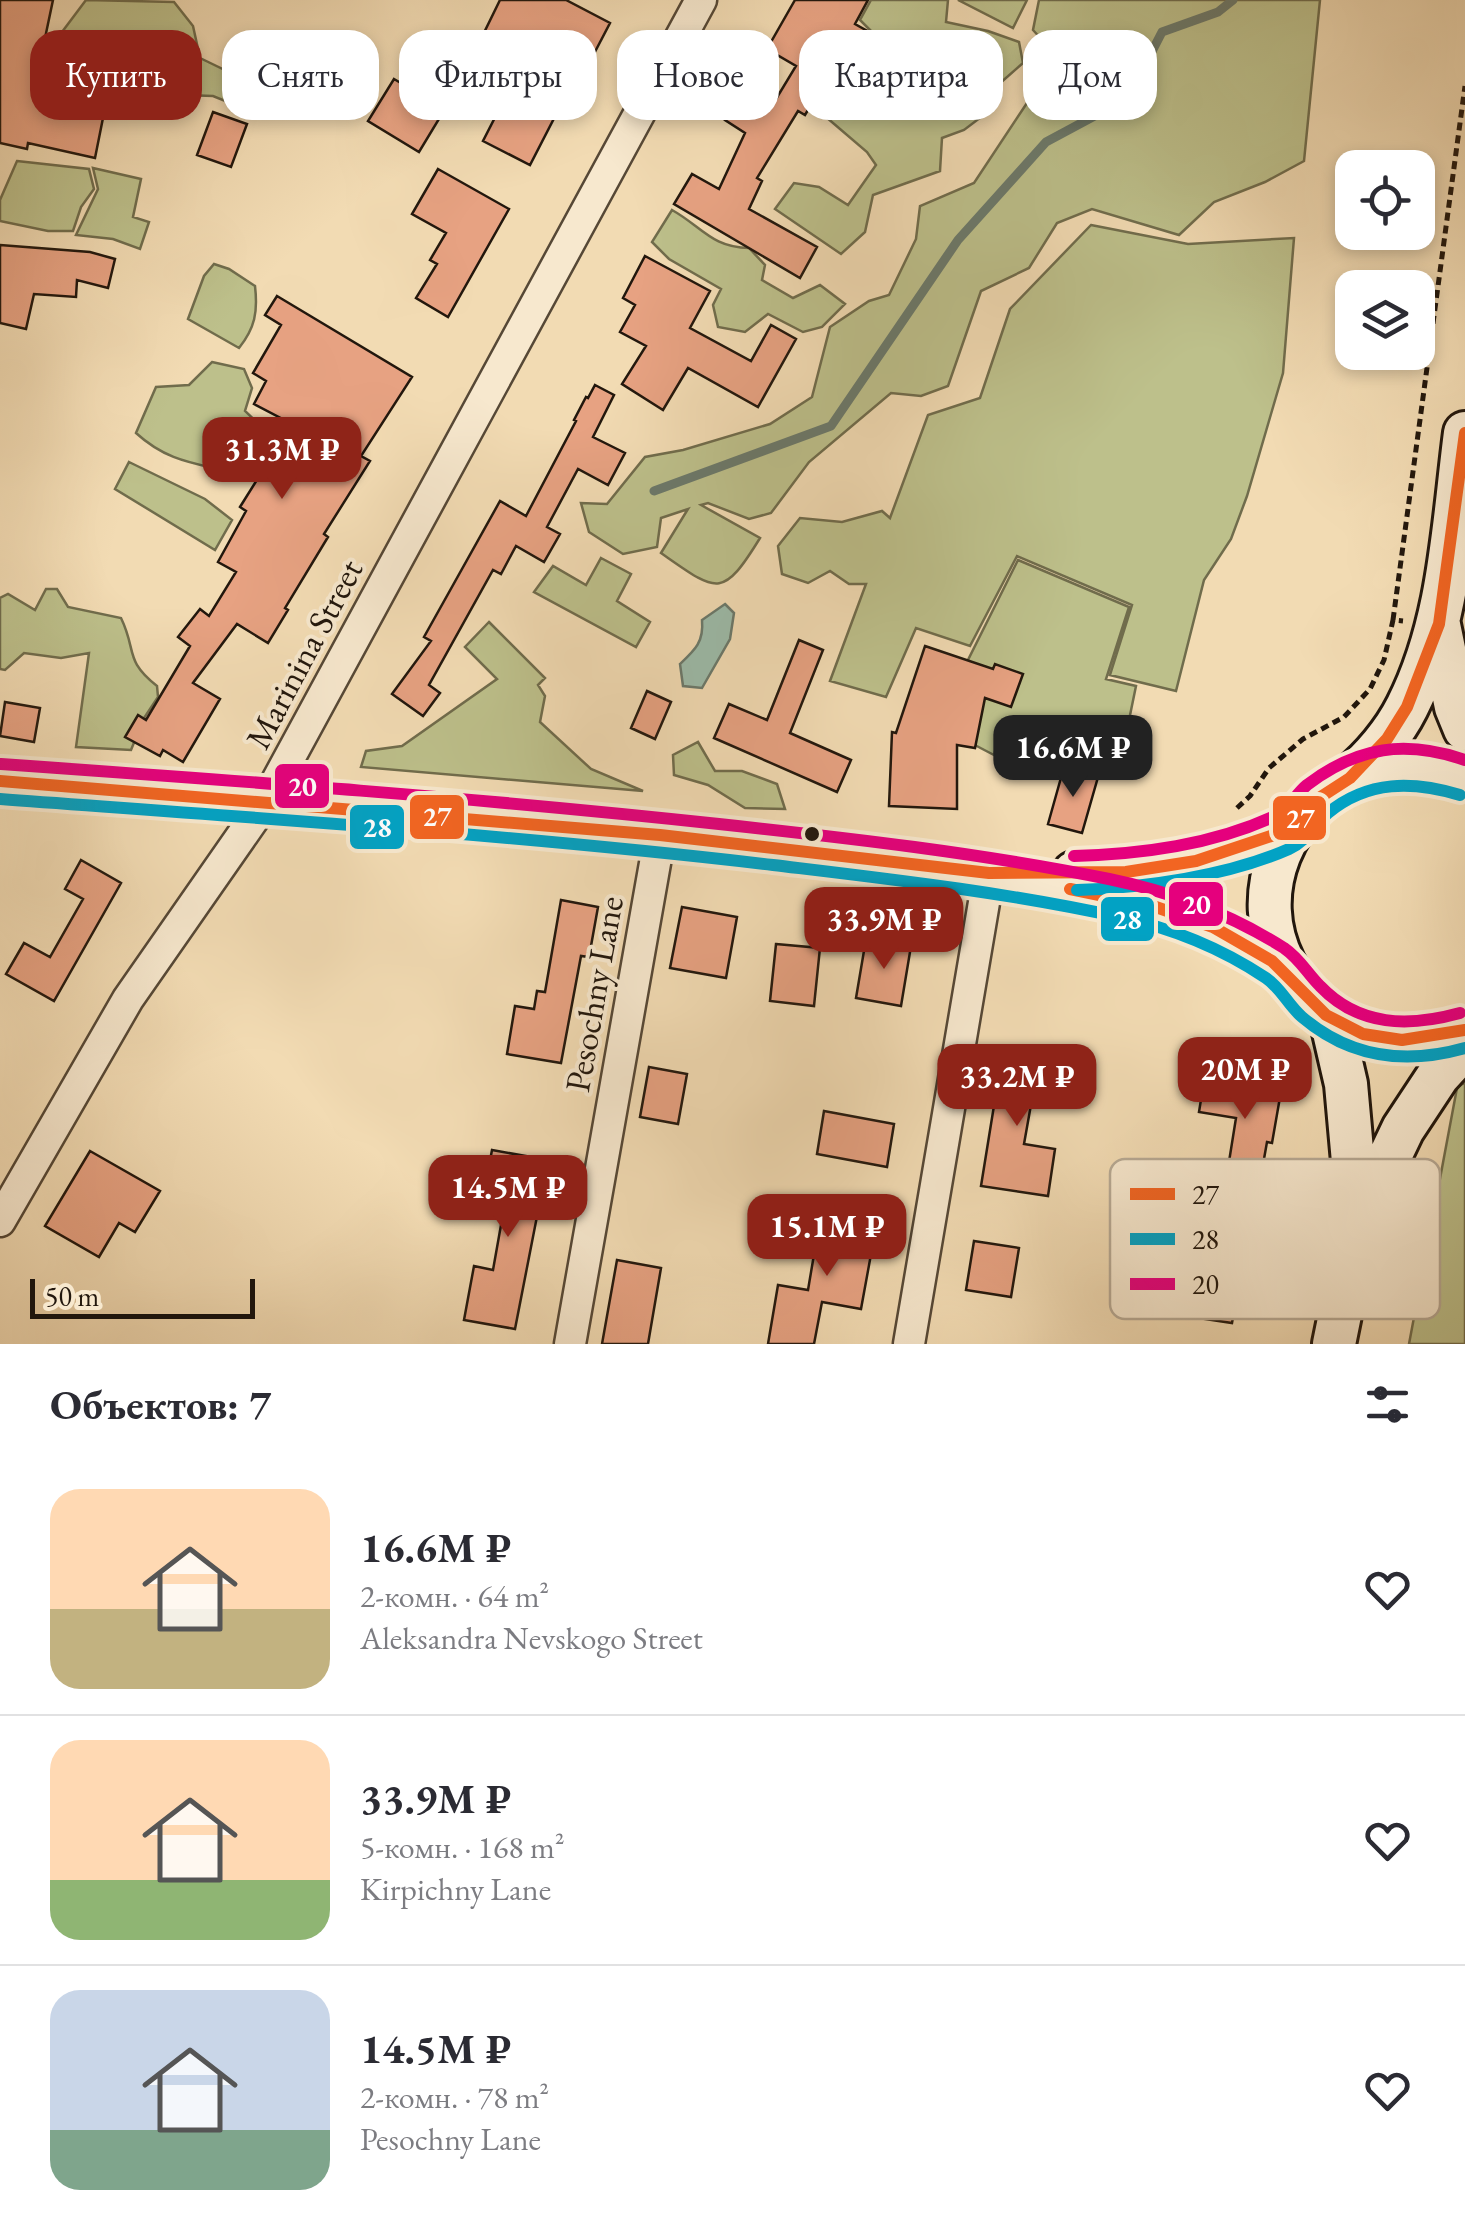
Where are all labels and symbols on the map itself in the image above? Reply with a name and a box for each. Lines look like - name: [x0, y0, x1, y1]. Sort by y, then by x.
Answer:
- pin: 31.3M ₽: [190, 417, 374, 502]
- street label: Marinina Street: [235, 551, 372, 756]
- pin: 16.6M ₽: [981, 715, 1165, 800]
- line badge: 20: [273, 762, 331, 810]
- text: 20: [287, 768, 317, 804]
- line badge: 27: [408, 793, 466, 841]
- line badge: 27: [1271, 794, 1328, 842]
- text: 27: [422, 798, 452, 834]
- text: 27: [1285, 800, 1315, 836]
- line badge: 28: [348, 803, 406, 851]
- text: 28: [362, 809, 392, 845]
- unlabelled marker: [802, 824, 822, 844]
- line badge: 20: [1167, 880, 1225, 928]
- text: 20: [1181, 886, 1211, 922]
- pin: 33.9M ₽: [792, 887, 976, 972]
- street label: Pesochny Lane: [554, 892, 633, 1095]
- line badge: 28: [1099, 895, 1156, 943]
- text: 28: [1112, 901, 1142, 937]
- pin: 20M ₽: [1175, 1037, 1315, 1122]
- pin: 33.2M ₽: [925, 1044, 1109, 1129]
- pin: 14.5M ₽: [416, 1155, 600, 1240]
- legend: [1110, 1159, 1440, 1319]
- text: 27: [1192, 1176, 1219, 1212]
- pin: 15.1M ₽: [735, 1194, 919, 1279]
- text: 28: [1192, 1221, 1219, 1257]
- text: 20: [1192, 1266, 1219, 1302]
- scale bar: [30, 1274, 255, 1318]

